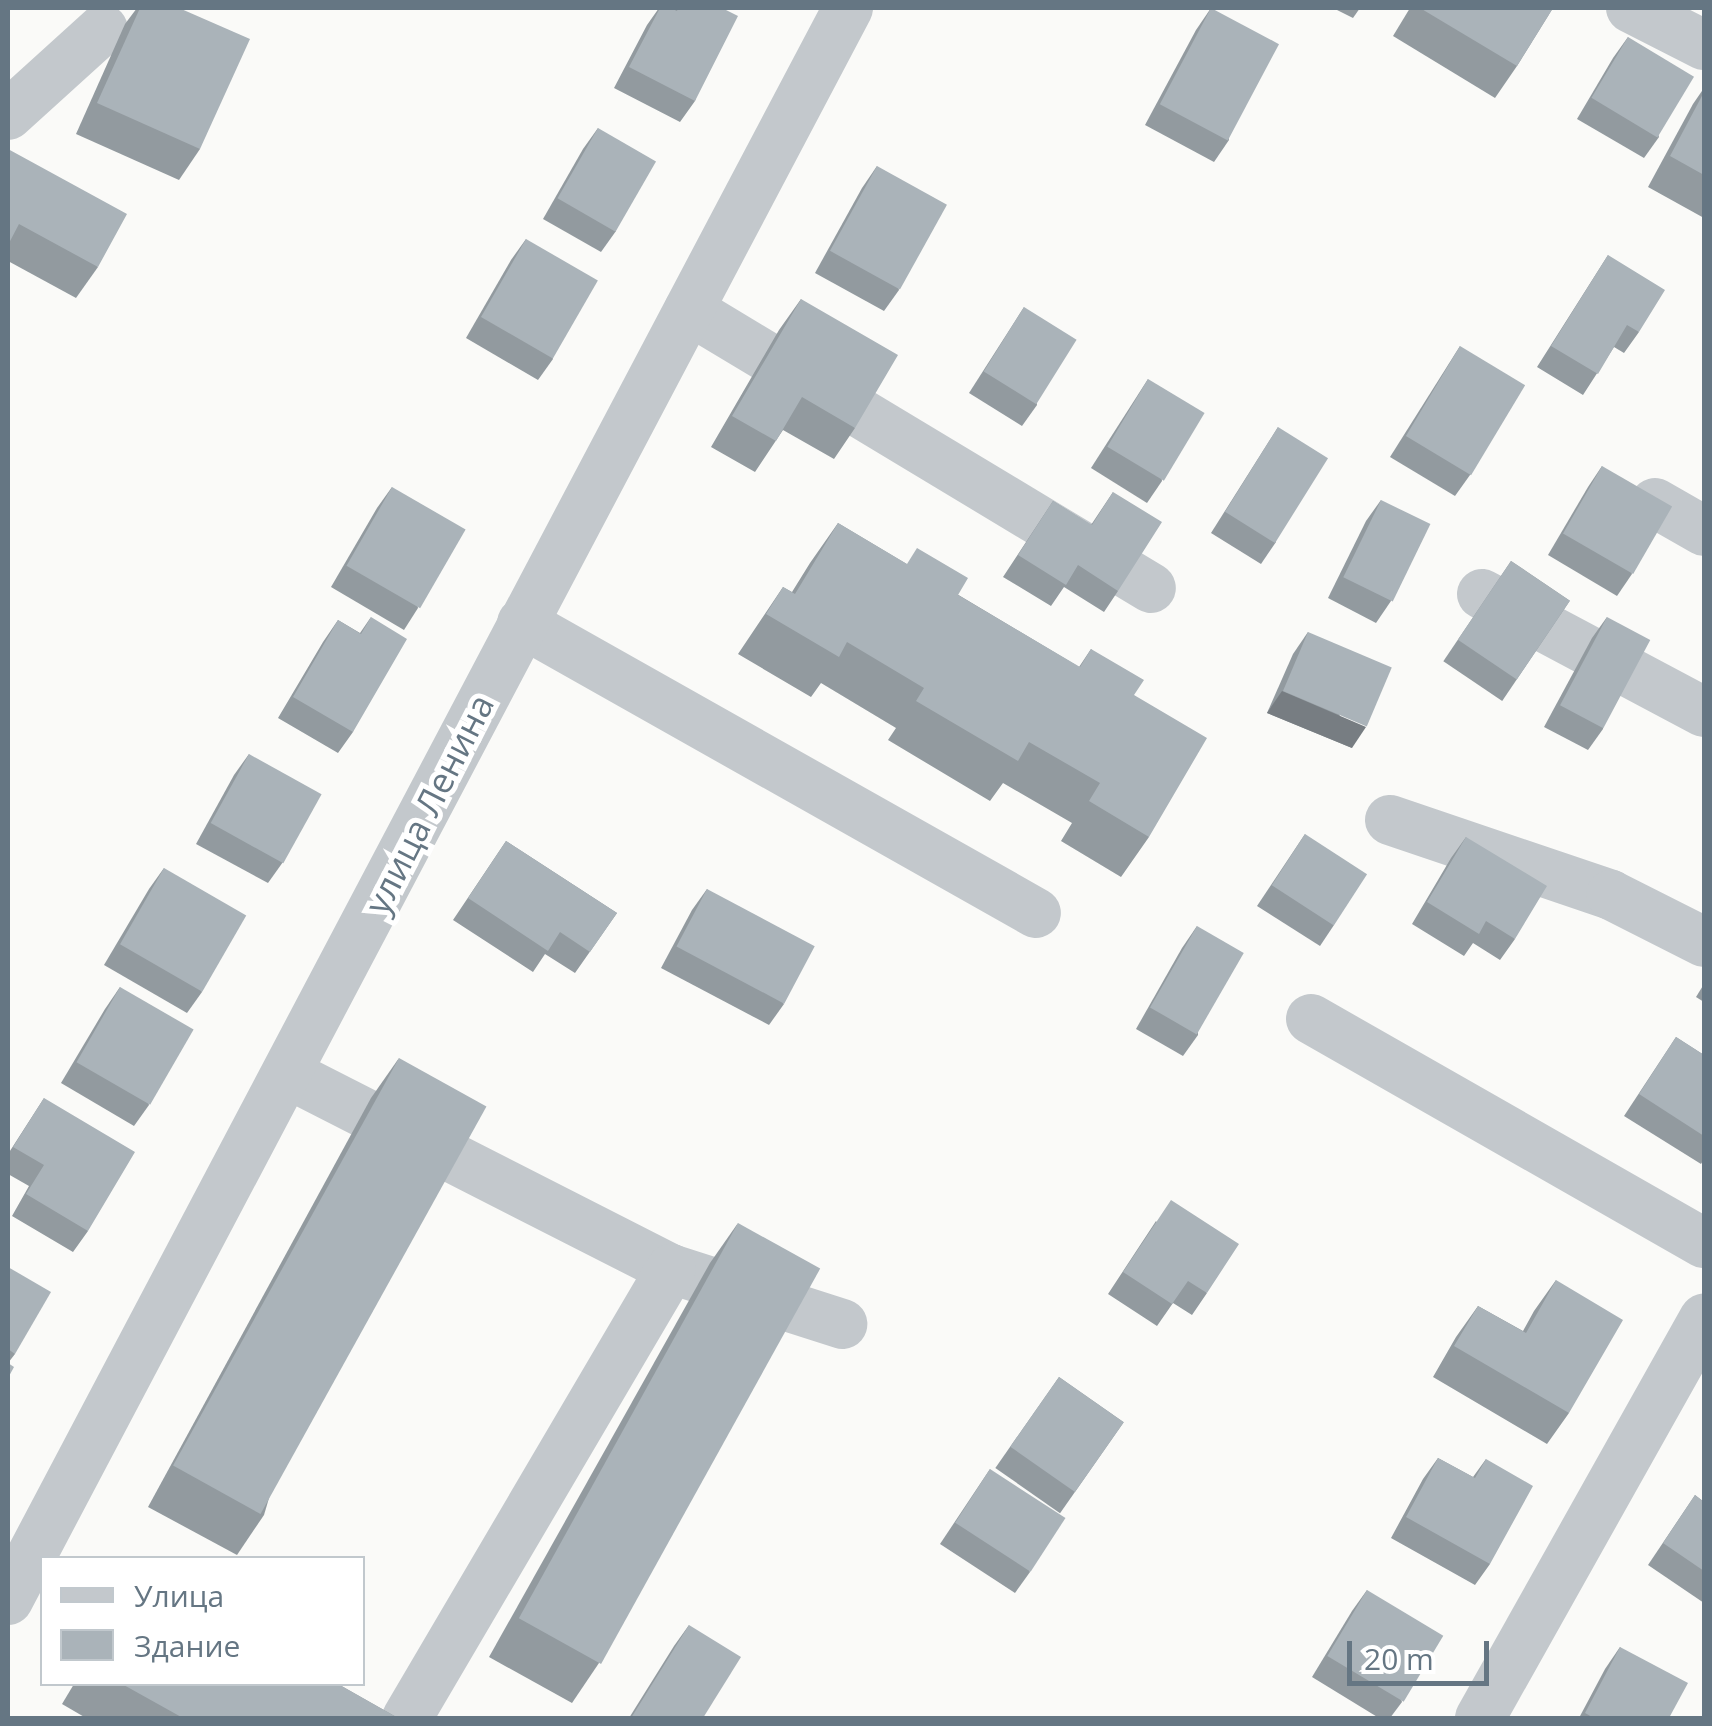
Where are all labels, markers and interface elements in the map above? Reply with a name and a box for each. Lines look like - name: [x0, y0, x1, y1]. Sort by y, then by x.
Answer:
- street label: улица Ленина: [356, 687, 502, 921]
- legend: [40, 1556, 365, 1686]
- text: Улица: [134, 1575, 224, 1616]
- scale bar: [1352, 1621, 1494, 1683]
- text: Здание: [134, 1625, 240, 1666]
- text: 20 m: [1364, 1638, 1434, 1679]

